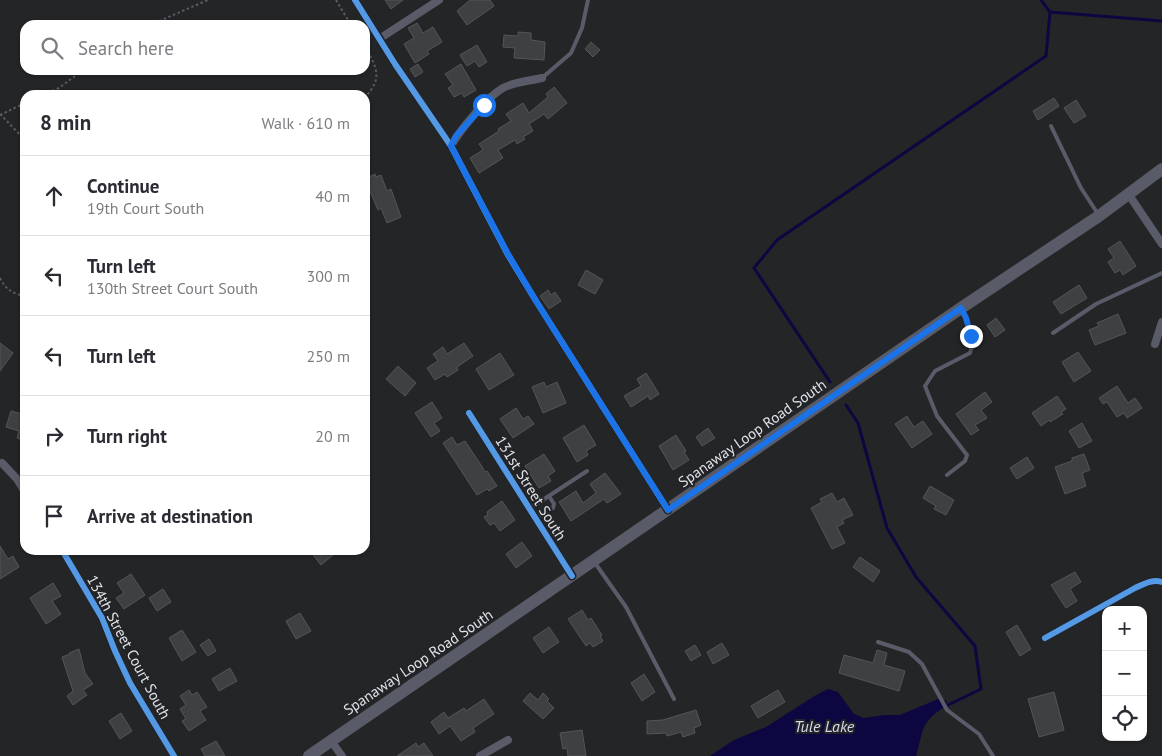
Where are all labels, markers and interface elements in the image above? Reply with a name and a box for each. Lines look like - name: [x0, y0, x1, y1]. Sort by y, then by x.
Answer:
- search box: [20, 20, 370, 75]
- icon: search: [38, 34, 66, 62]
- text: Search here: [78, 36, 174, 60]
- route start: [473, 94, 496, 117]
- text: 8 min: [40, 109, 91, 136]
- text: Walk · 610 m: [261, 113, 350, 133]
- text: Continue: [87, 174, 159, 198]
- icon: ahead: [40, 182, 68, 210]
- text: 40 m: [315, 186, 350, 206]
- text: 19th Court South: [87, 198, 204, 218]
- text: Turn left: [87, 254, 156, 278]
- icon: left: [40, 262, 68, 290]
- text: 300 m: [307, 266, 350, 286]
- text: 130th Street Court South: [87, 278, 258, 298]
- route end: [960, 325, 983, 348]
- icon: left: [40, 342, 68, 370]
- text: Turn left: [87, 344, 156, 368]
- text: 250 m: [307, 346, 350, 366]
- street label: Spanaway Loop Road South: [674, 375, 830, 491]
- icon: right: [40, 422, 68, 450]
- text: Turn right: [87, 424, 167, 448]
- text: 20 m: [315, 426, 350, 446]
- street label: 131st Street South: [491, 432, 571, 544]
- icon: arrive: [40, 502, 68, 530]
- text: Arrive at destination: [87, 504, 253, 528]
- street label: 134th Street Court South: [83, 572, 175, 722]
- street label: Spanaway Loop Road South: [340, 605, 496, 719]
- map controls: [1102, 606, 1147, 741]
- button: +: [1102, 606, 1147, 651]
- button: −: [1102, 651, 1147, 696]
- button: locate: [1102, 696, 1147, 741]
- water label: Tule Lake: [794, 716, 855, 736]

